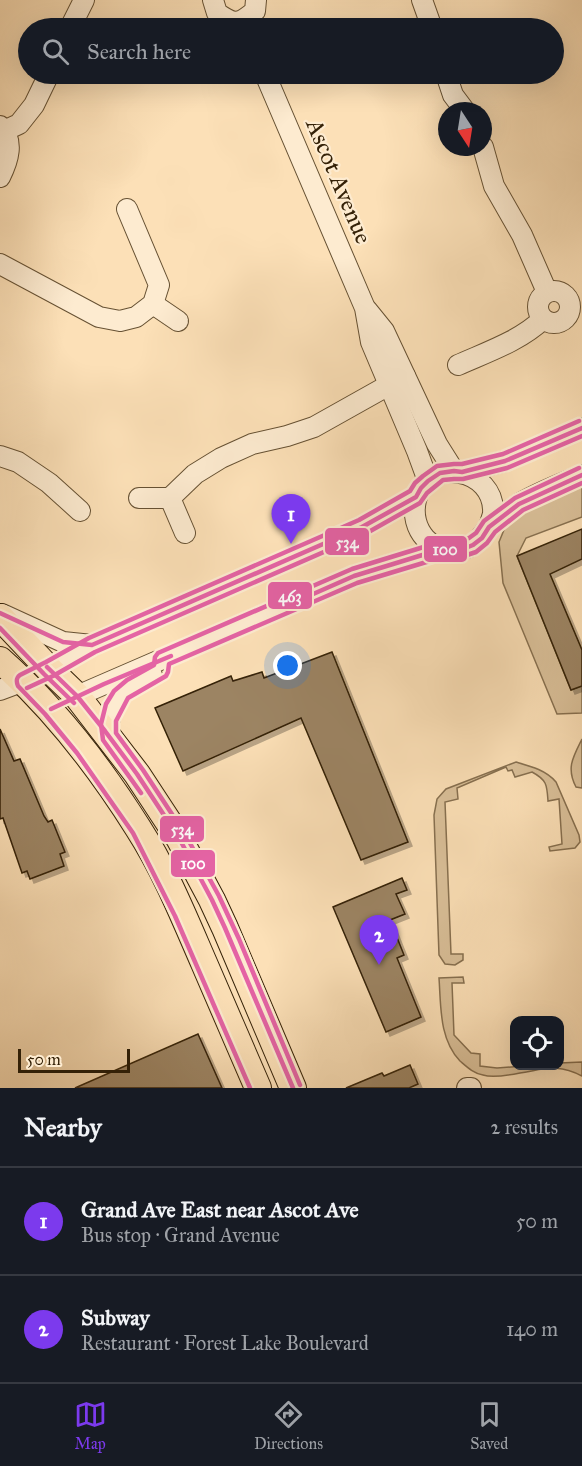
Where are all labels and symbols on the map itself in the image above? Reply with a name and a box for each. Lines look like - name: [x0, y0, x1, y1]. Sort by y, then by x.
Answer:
- north arrow: [438, 102, 492, 156]
- street label: Ascot Avenue: [299, 113, 379, 248]
- pin: 1: [272, 494, 310, 544]
- line badge: 534: [324, 527, 370, 556]
- text: 534: [336, 533, 359, 553]
- line badge: 100: [423, 535, 468, 563]
- text: 100: [433, 540, 457, 559]
- line badge: 463: [267, 581, 313, 610]
- text: 463: [278, 587, 302, 607]
- your location: [273, 651, 302, 680]
- line badge: 534: [159, 815, 205, 843]
- text: 534: [171, 820, 194, 840]
- line badge: 100: [170, 849, 216, 878]
- text: 100: [181, 854, 205, 873]
- pin: 2: [360, 916, 398, 965]
- scale bar: [18, 1046, 130, 1074]

